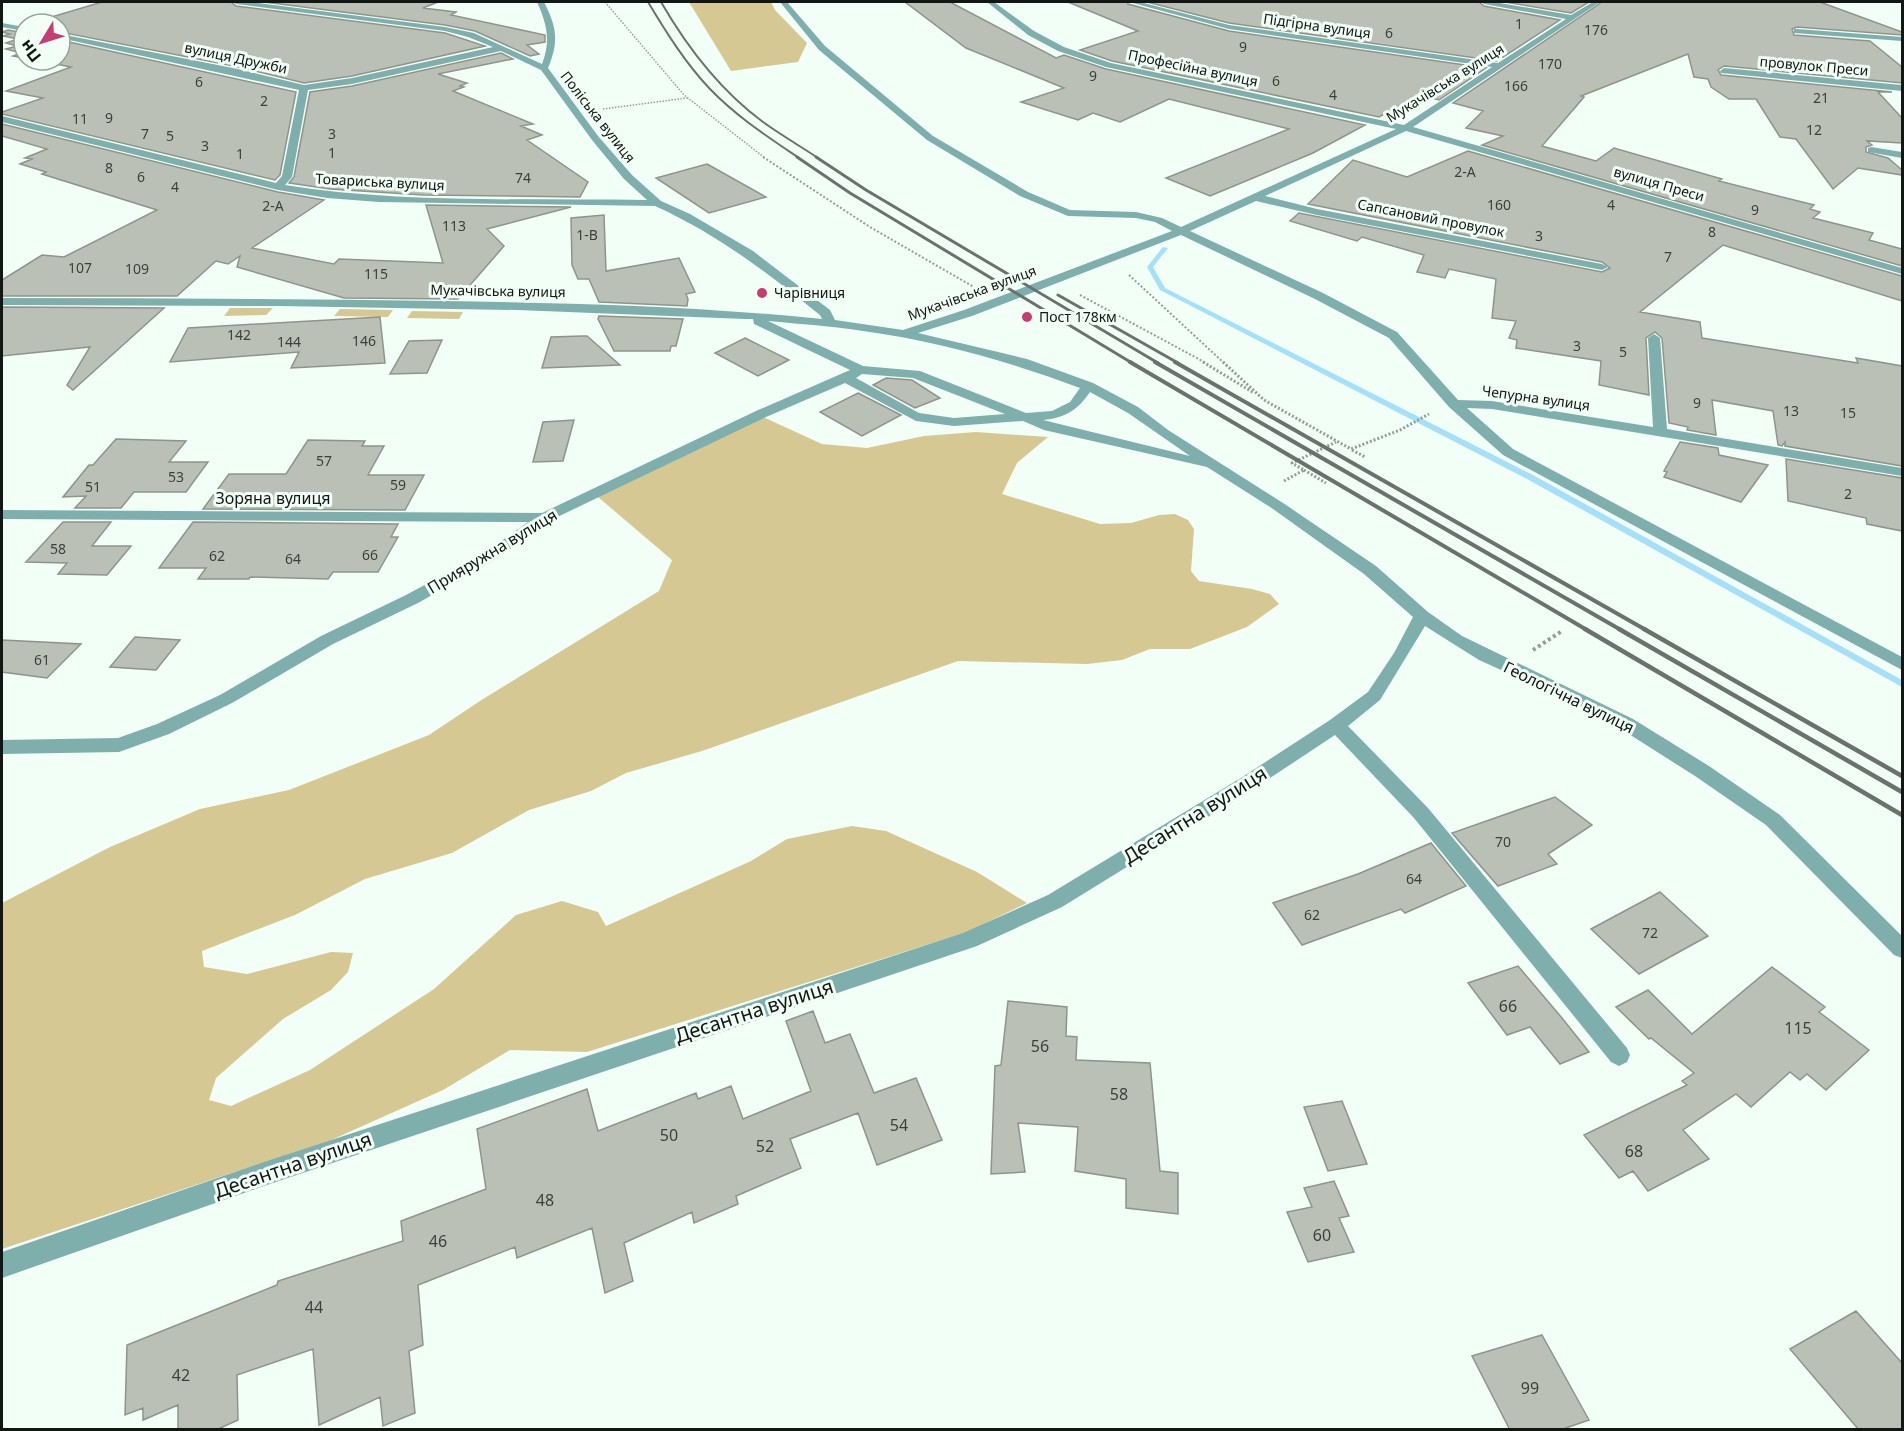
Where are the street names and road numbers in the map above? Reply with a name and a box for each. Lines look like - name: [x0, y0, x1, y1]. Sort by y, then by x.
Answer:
- street label: Підгірна вулиця: [1262, 9, 1372, 42]
- street label: вулиця Дружби: [183, 37, 289, 78]
- street label: Мукачівська вулиця: [1382, 39, 1507, 127]
- street label: Професійна вулиця: [1127, 44, 1260, 91]
- street label: провулок Преси: [1759, 51, 1869, 80]
- street label: Поліська вулиця: [557, 67, 640, 166]
- street label: вулиця Преси: [1612, 162, 1707, 206]
- street label: Товариська вулиця: [315, 169, 445, 194]
- street label: Сапсановий провулок: [1356, 194, 1507, 241]
- street label: Мукачівська вулиця: [905, 260, 1039, 325]
- street label: Мукачівська вулиця: [430, 280, 566, 301]
- street label: Чепурна вулиця: [1481, 381, 1591, 414]
- street label: Зоряна вулиця: [216, 487, 330, 509]
- street label: Прияружна вулиця: [423, 504, 561, 598]
- street label: Геологічна вулиця: [1500, 656, 1638, 738]
- street label: Десантна вулиця: [1118, 759, 1272, 870]
- street label: Десантна вулиця: [671, 972, 836, 1049]
- street label: Десантна вулиця: [210, 1125, 375, 1204]

